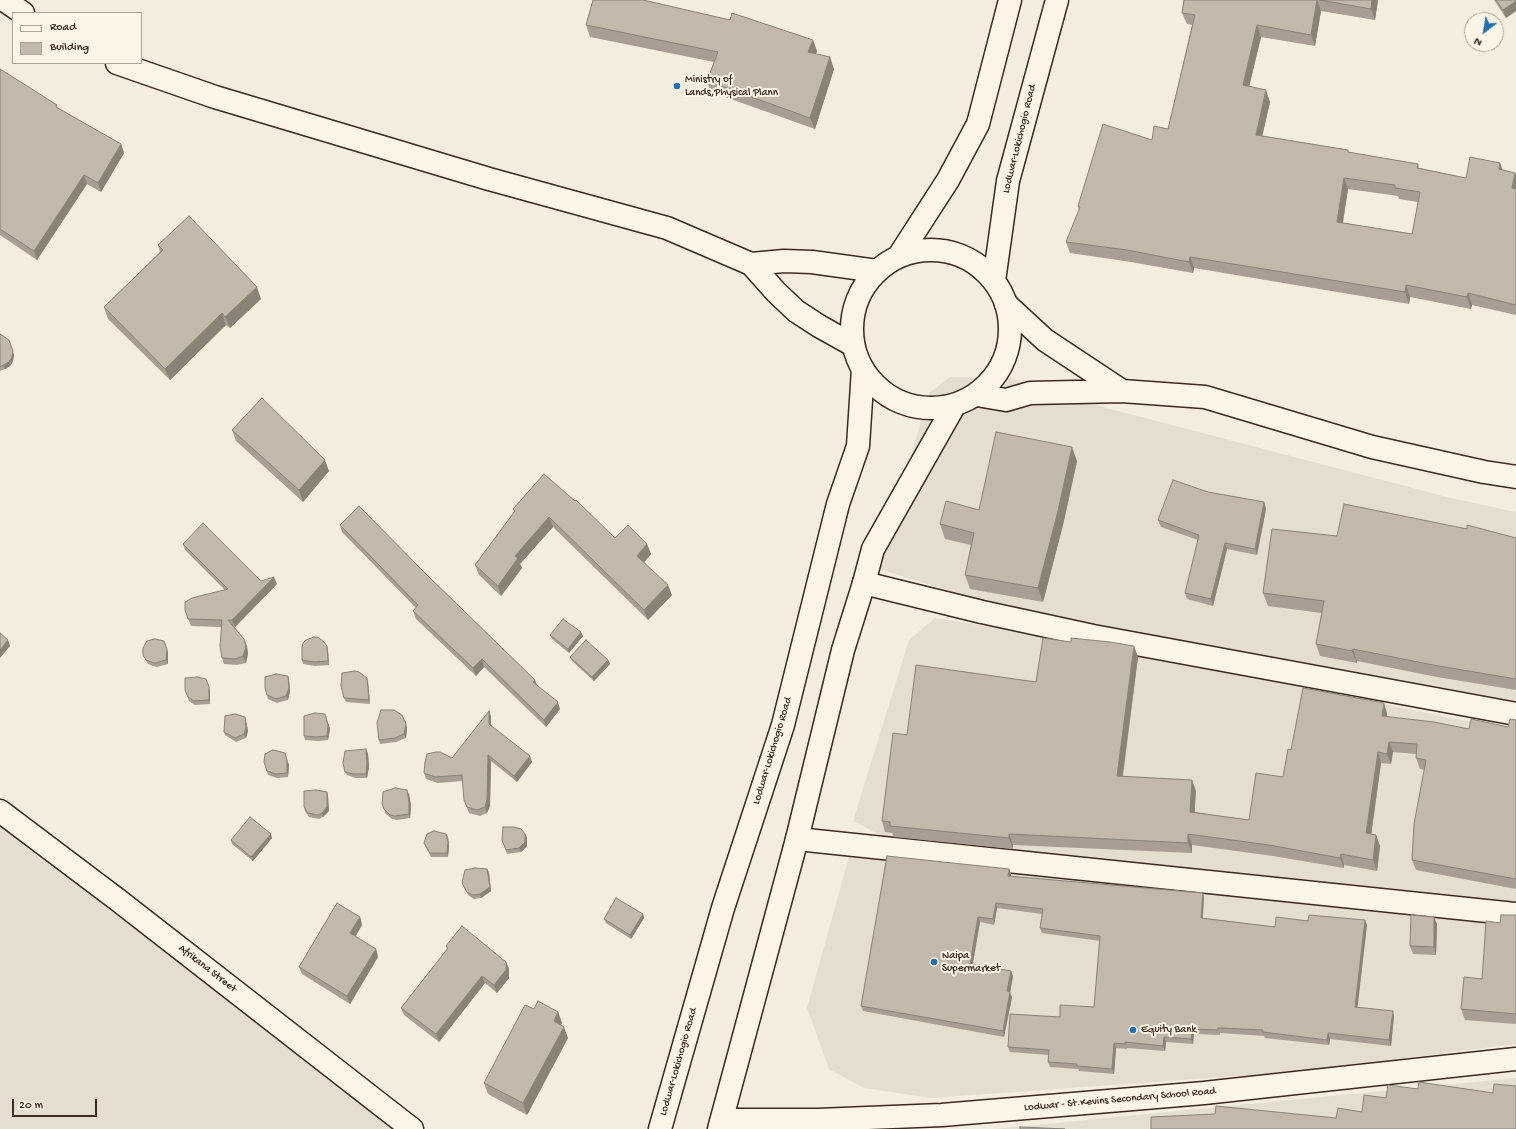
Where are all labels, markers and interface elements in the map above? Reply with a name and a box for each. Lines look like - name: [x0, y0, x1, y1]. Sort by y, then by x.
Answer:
- legend: [12, 12, 142, 64]
- north arrow: [1464, 12, 1504, 52]
- text: Road: [50, 21, 76, 35]
- text: N: [1472, 34, 1485, 48]
- text: Building: [50, 41, 89, 55]
- place label: Ministry of Lands,Physical Plann: [685, 73, 778, 99]
- marker: Ministry of Lands,Physical Plann: [672, 81, 682, 91]
- street label: Lodwar-Lokichogio Road: [1000, 83, 1040, 195]
- street label: Lodwar-Lokichogio Road: [750, 696, 796, 806]
- street label: Afrikana Street: [175, 942, 239, 996]
- place label: Naipa Supermarket: [942, 949, 1000, 975]
- marker: Naipa Supermarket: [929, 957, 939, 967]
- street label: Lodwar-Lokichogio Road: [657, 1007, 701, 1117]
- place label: Equity Bank: [1141, 1023, 1196, 1037]
- marker: Equity Bank: [1128, 1025, 1138, 1035]
- street label: Lodwar - St.Kevins Secondary School Road: [1024, 1085, 1216, 1115]
- scale bar: [14, 1091, 99, 1117]
- text: 20 m: [19, 1099, 43, 1113]

